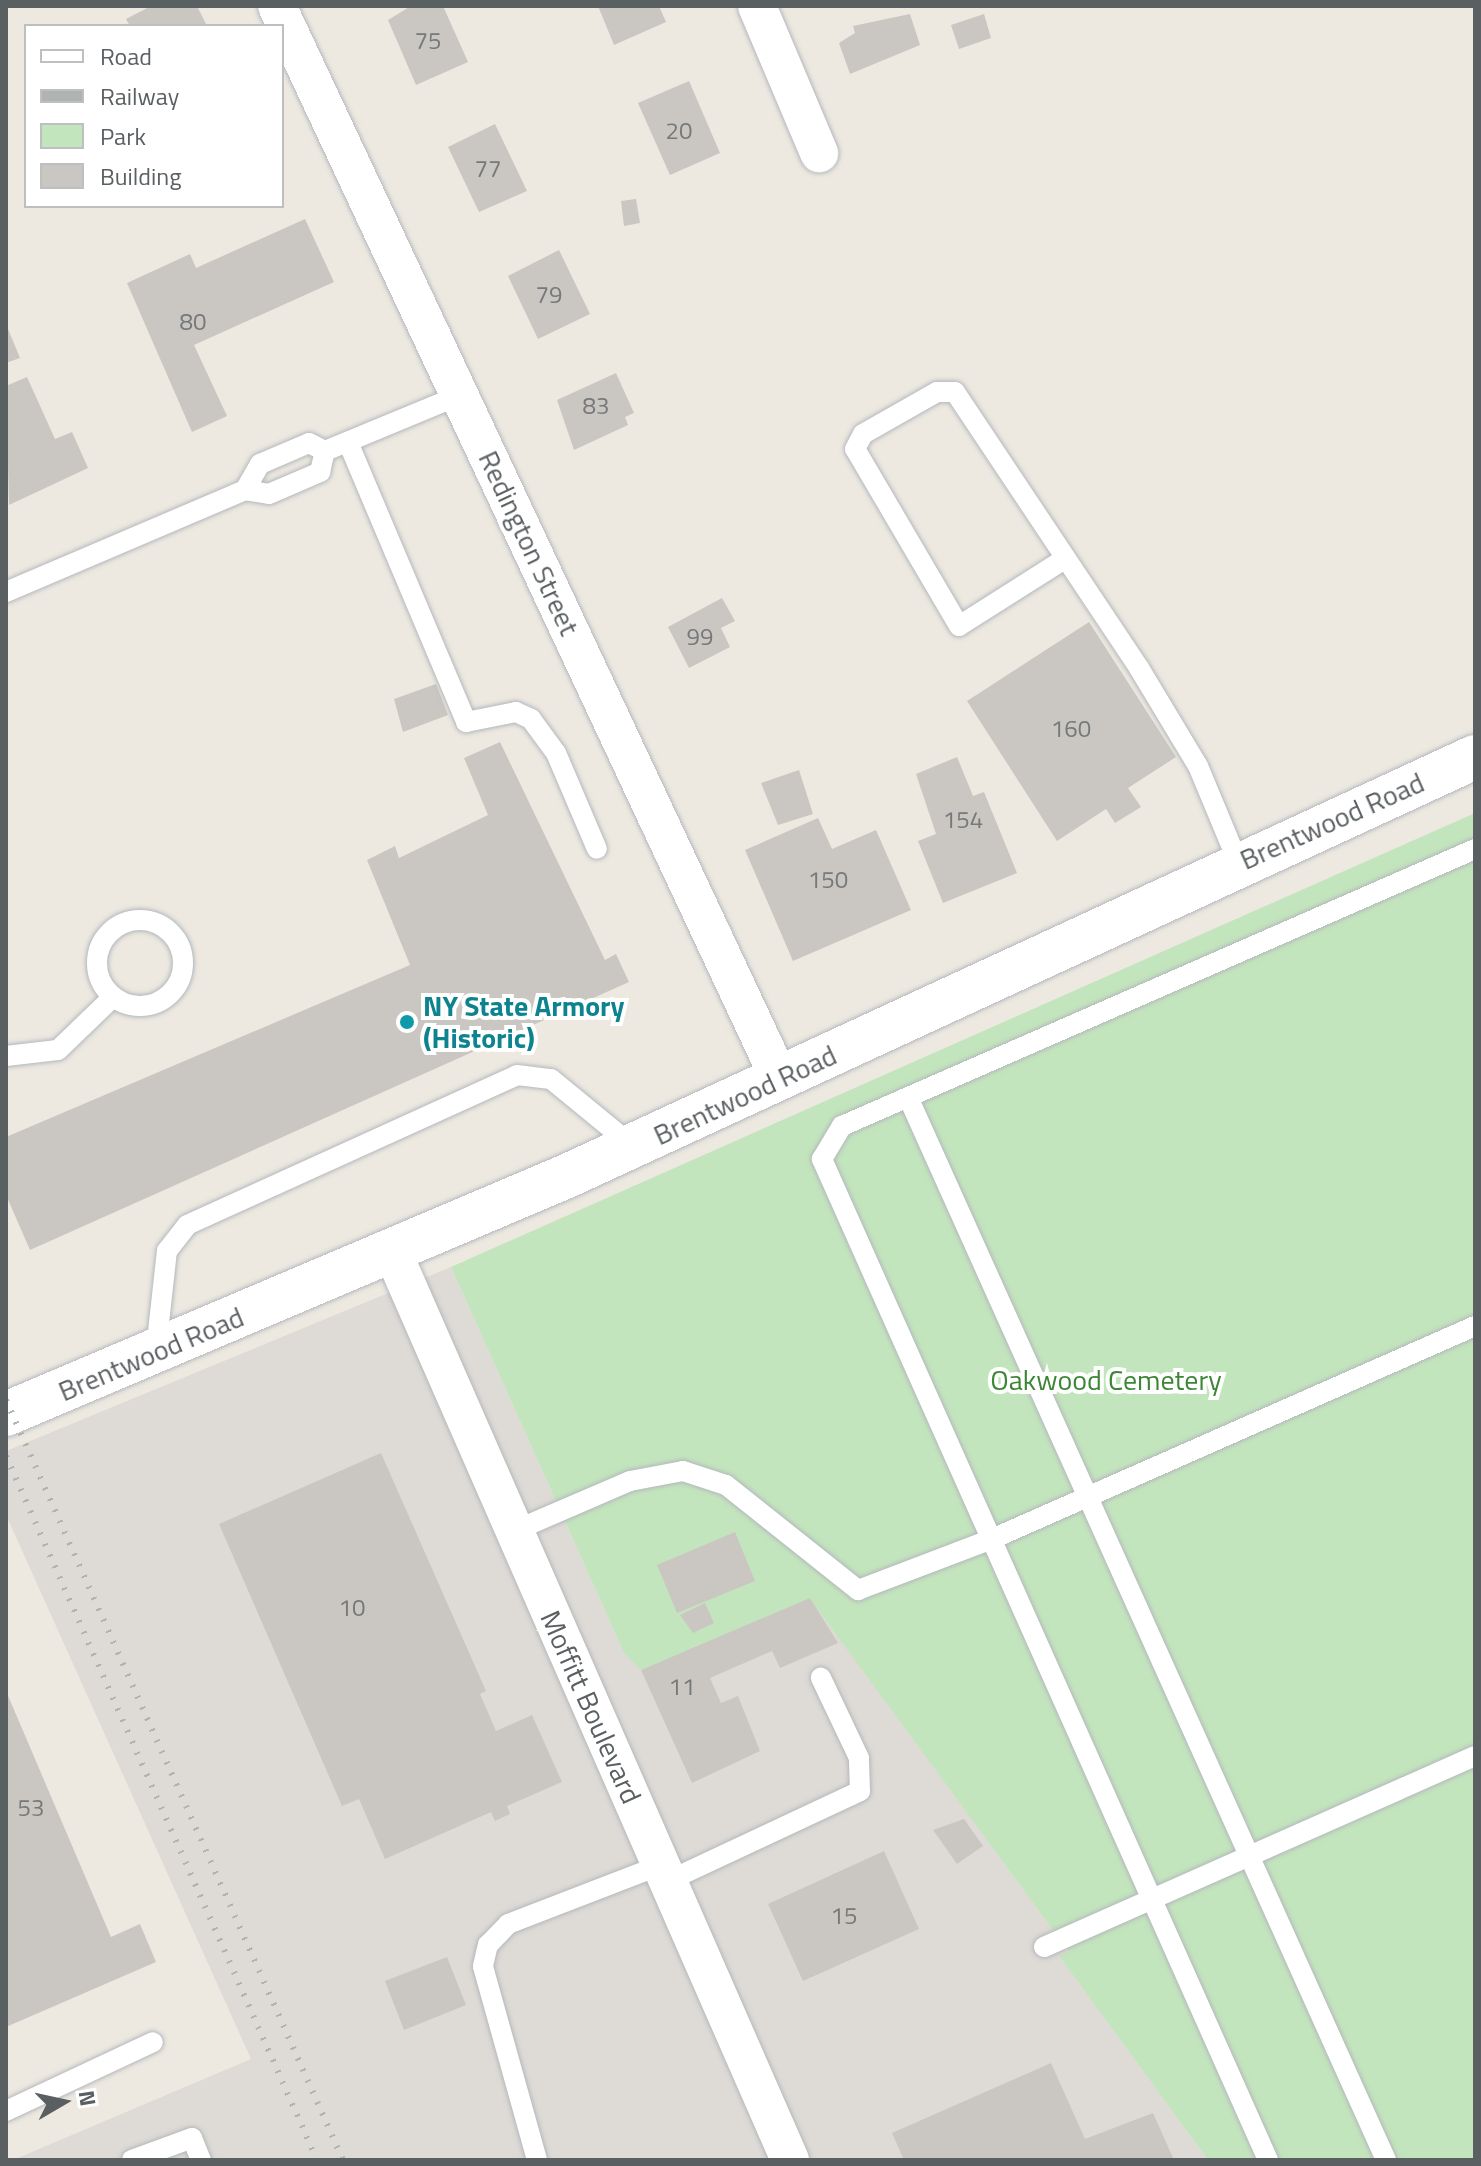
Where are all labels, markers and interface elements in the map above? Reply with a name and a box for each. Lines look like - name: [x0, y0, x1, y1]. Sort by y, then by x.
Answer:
- legend: [24, 24, 284, 208]
- house number: 75: [415, 27, 441, 55]
- text: Road: [100, 38, 152, 74]
- text: Railway: [100, 78, 179, 114]
- house number: 20: [666, 117, 692, 145]
- text: Park: [100, 118, 146, 154]
- house number: 77: [475, 155, 501, 183]
- text: Building: [100, 158, 182, 194]
- house number: 79: [536, 281, 562, 309]
- house number: 80: [180, 308, 206, 336]
- house number: 83: [583, 392, 609, 420]
- street label: Redington Street: [472, 445, 586, 641]
- house number: 99: [687, 623, 713, 651]
- house number: 160: [1051, 715, 1091, 743]
- street label: Brentwood Road: [1235, 765, 1429, 877]
- house number: 154: [943, 806, 983, 834]
- house number: 150: [808, 866, 848, 894]
- place label: NY State Armory (Historic): [423, 989, 624, 1055]
- marker: NY State Armory (Historic): [398, 1013, 416, 1031]
- street label: Brentwood Road: [648, 1038, 842, 1152]
- street label: Brentwood Road: [53, 1300, 249, 1408]
- park label: Oakwood Cemetery: [990, 1363, 1222, 1397]
- house number: 10: [339, 1594, 365, 1622]
- street label: Moffitt Boulevard: [533, 1605, 649, 1809]
- house number: 11: [669, 1673, 695, 1701]
- house number: 53: [18, 1794, 44, 1822]
- house number: 15: [831, 1902, 857, 1930]
- north arrow: [24, 2062, 104, 2142]
- text: N: [70, 2088, 106, 2108]

